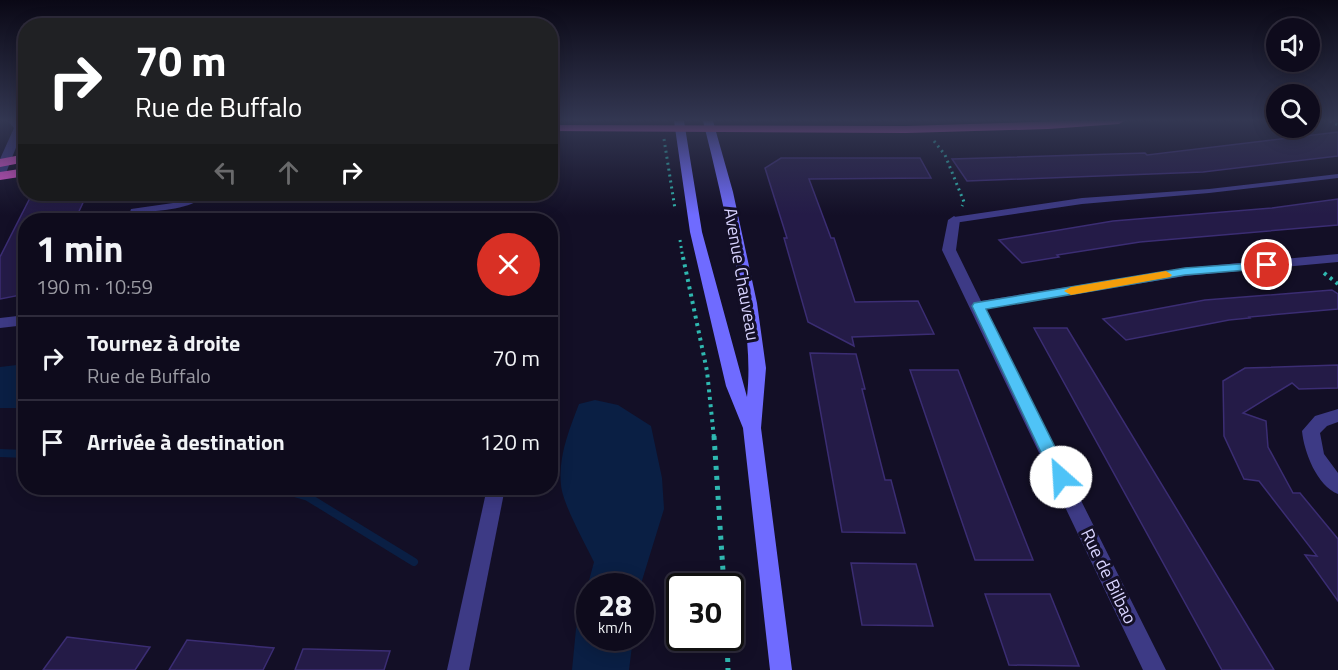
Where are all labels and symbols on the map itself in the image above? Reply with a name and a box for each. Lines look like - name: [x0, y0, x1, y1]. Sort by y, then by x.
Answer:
- street label: Avenue Chauveau: [717, 205, 767, 343]
- pin: [1241, 239, 1292, 290]
- position arrow: [1029, 445, 1093, 509]
- street label: Rue de Bilbao: [1074, 524, 1144, 628]
- speed limit sign: 30: [666, 573, 744, 651]

